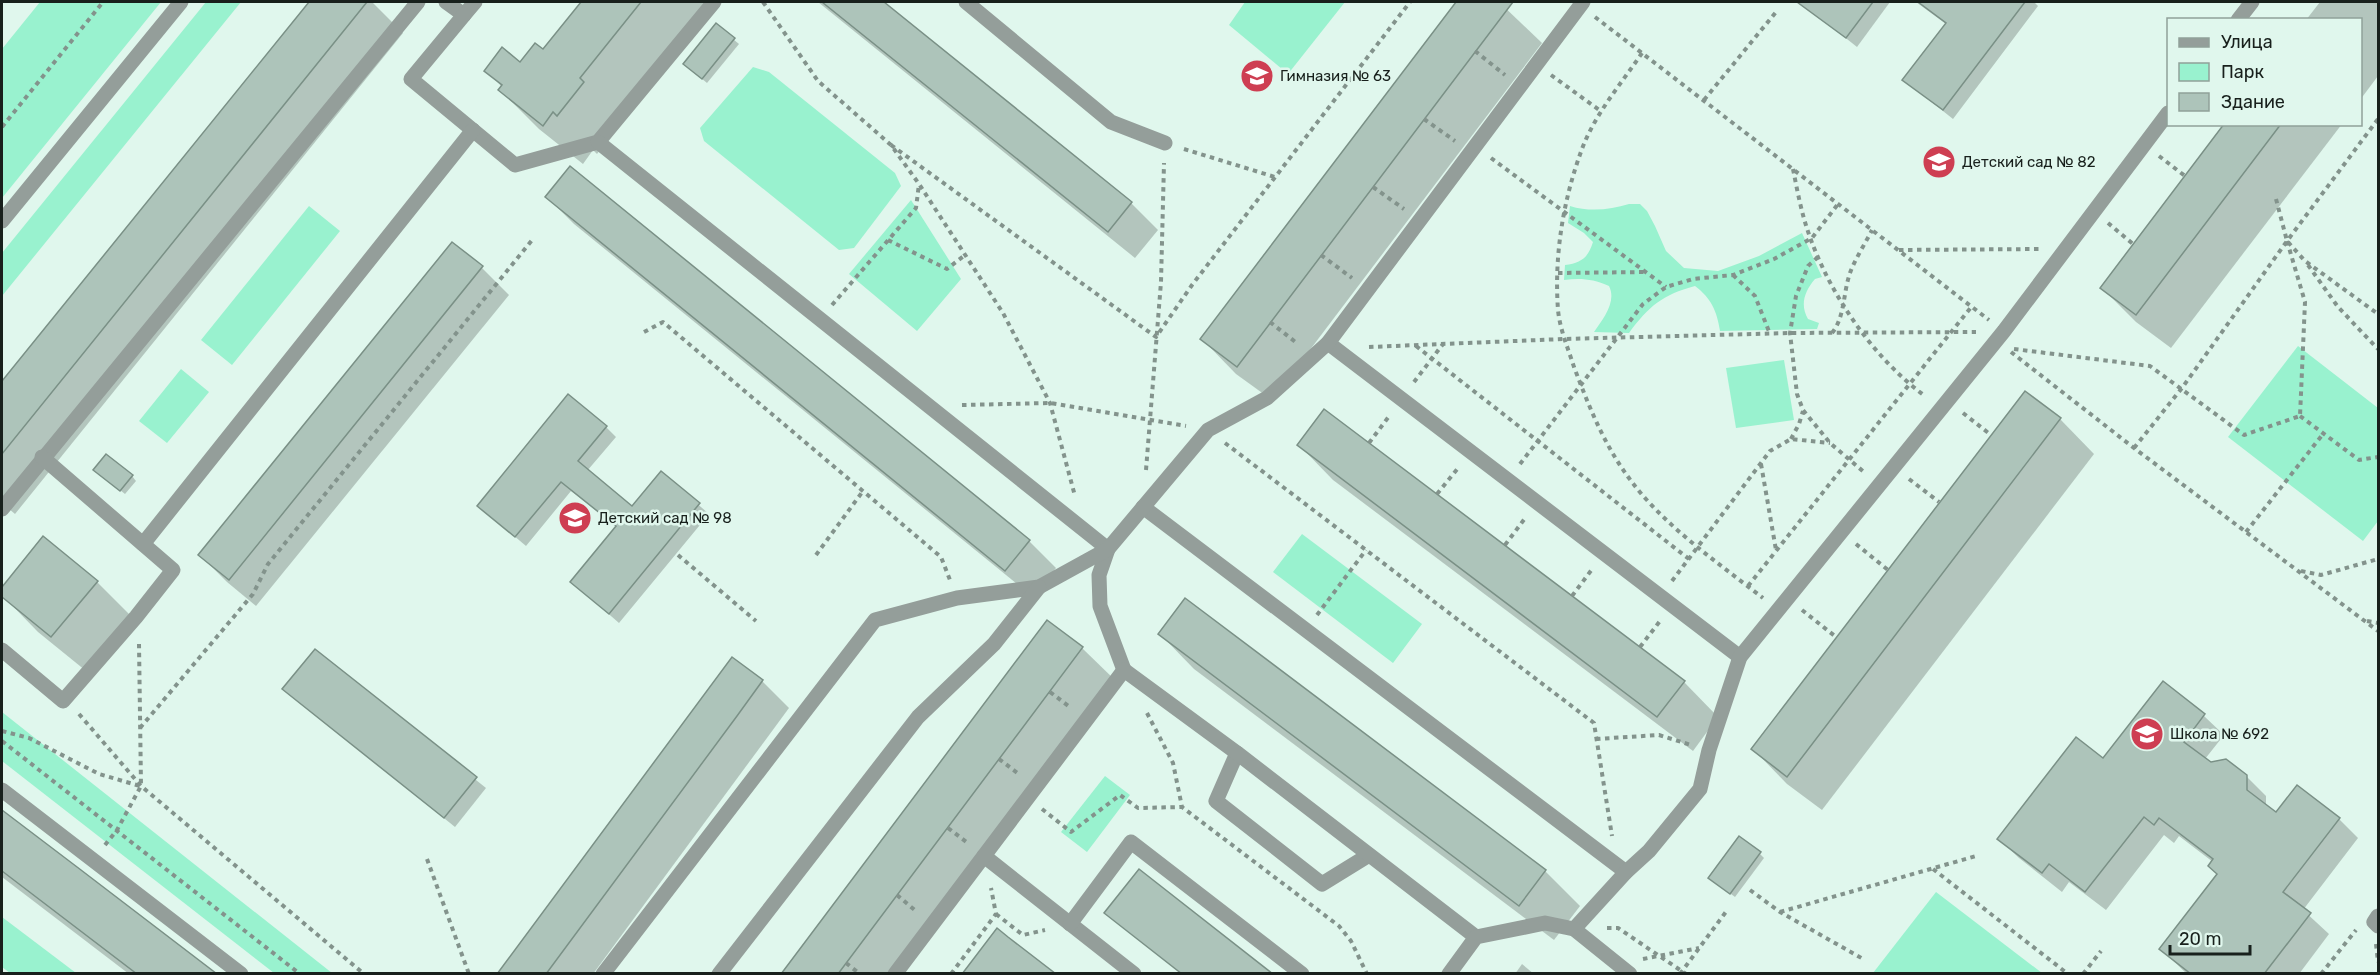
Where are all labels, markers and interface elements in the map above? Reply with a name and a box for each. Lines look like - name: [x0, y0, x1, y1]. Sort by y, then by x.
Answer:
- legend: [2167, 18, 2362, 126]
- text: Улица: [2221, 31, 2273, 53]
- school or university icon: Гимназия № 63: [1239, 58, 1275, 94]
- text: Парк: [2221, 61, 2265, 83]
- place label: Гимназия № 63: [1280, 67, 1391, 85]
- text: Здание: [2221, 91, 2285, 113]
- school or university icon: Детский сад № 82: [1921, 144, 1957, 180]
- place label: Детский сад № 82: [1962, 153, 2096, 171]
- school or university icon: Детский сад № 98: [557, 500, 593, 536]
- place label: Детский сад № 98: [598, 509, 732, 527]
- school or university icon: Школа № 692: [2129, 716, 2165, 752]
- place label: Школа № 692: [2170, 725, 2269, 743]
- scale bar: [2170, 918, 2250, 956]
- text: 20 m: [2179, 928, 2221, 950]

